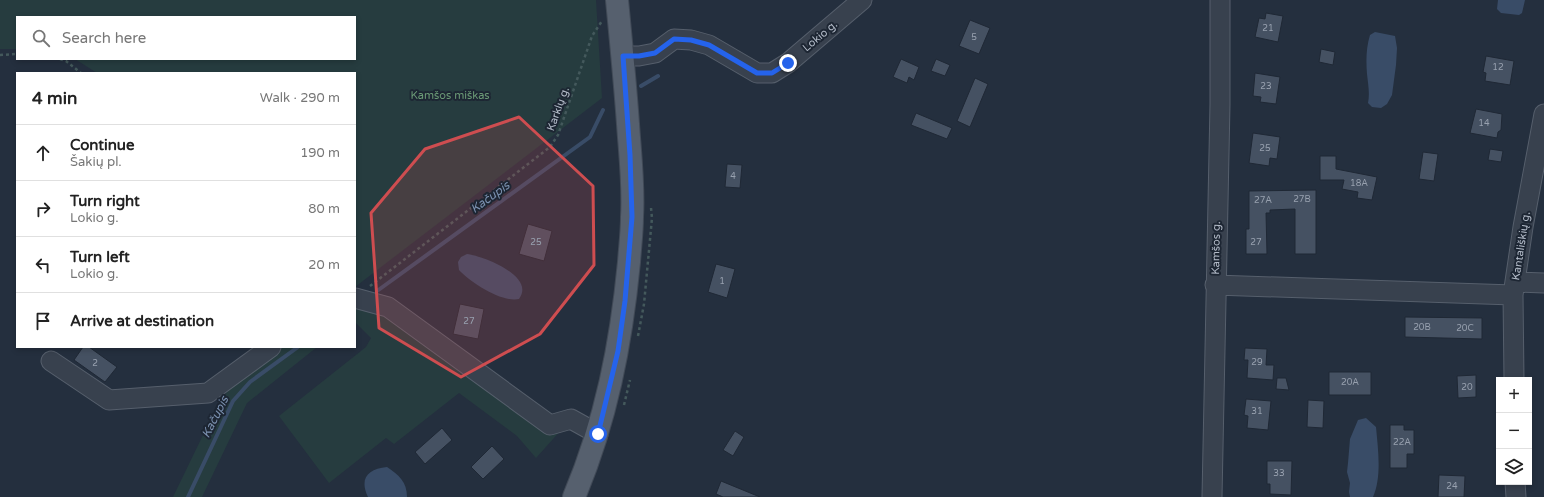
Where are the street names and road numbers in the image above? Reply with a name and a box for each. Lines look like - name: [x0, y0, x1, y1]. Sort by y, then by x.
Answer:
- street label: Lokio g.: [800, 18, 840, 54]
- street label: Karklų g.: [544, 85, 572, 133]
- street label: Kantališkių g.: [1509, 211, 1533, 281]
- street label: Kamšos g.: [1209, 221, 1223, 275]

